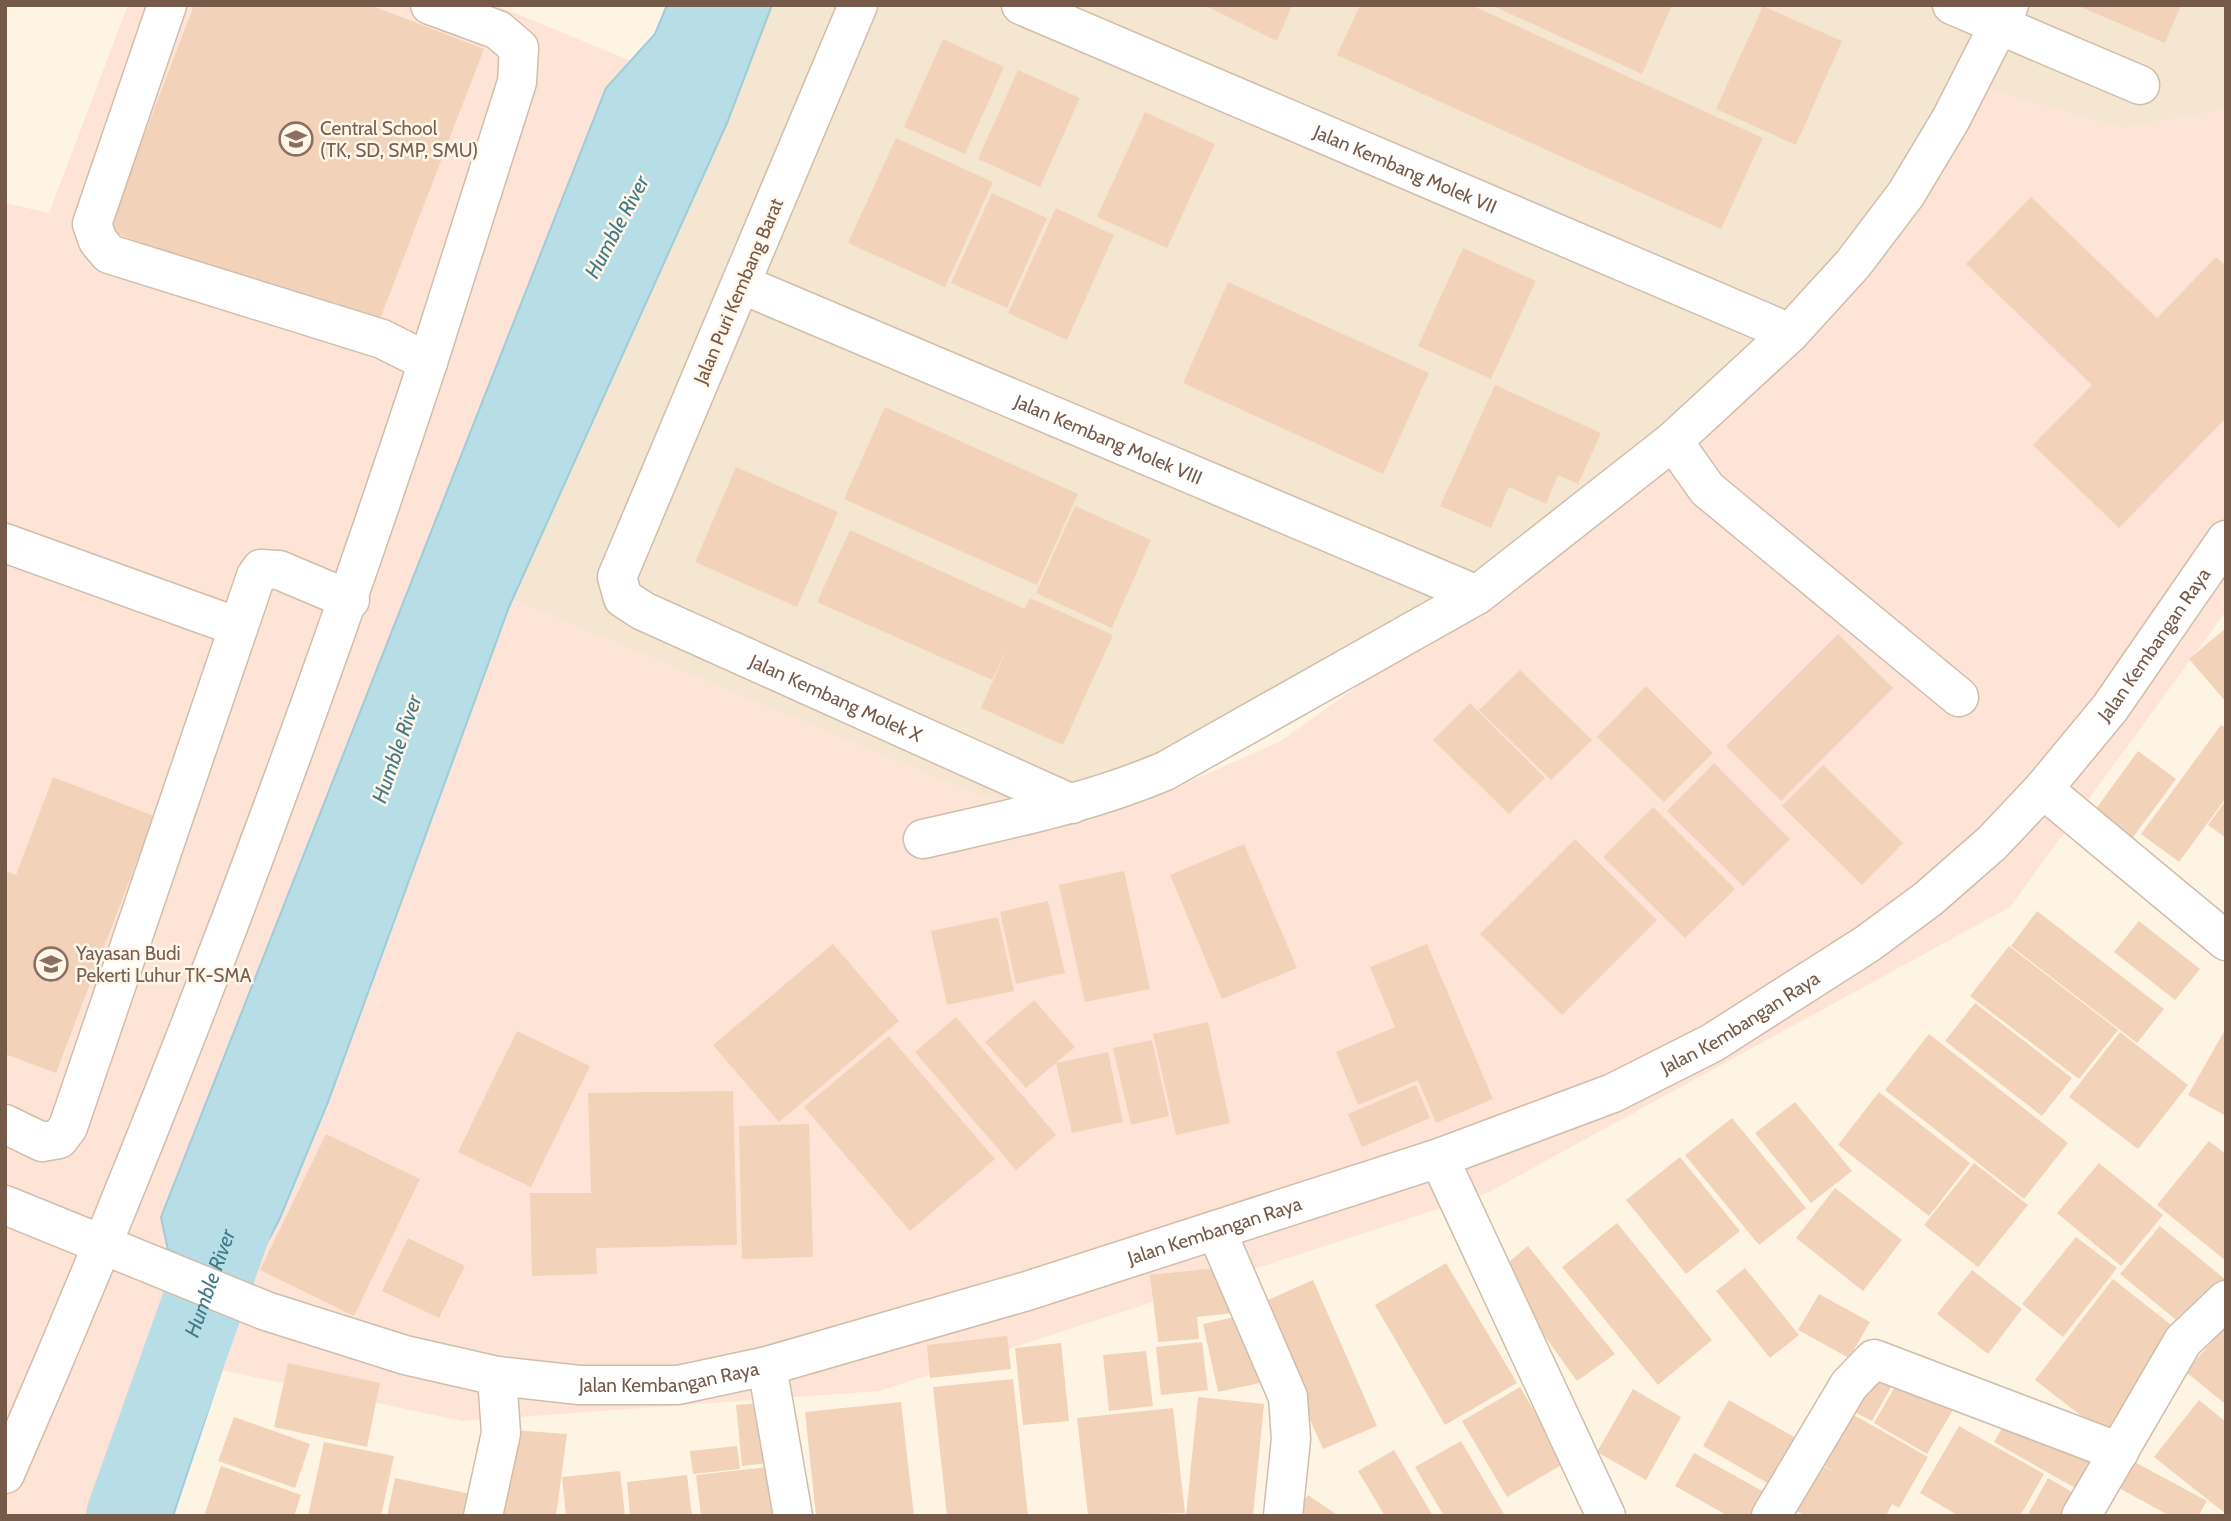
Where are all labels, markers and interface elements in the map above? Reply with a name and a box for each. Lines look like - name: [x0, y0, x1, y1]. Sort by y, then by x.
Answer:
- place label: Central School (TK, SD, SMP, SMU): [320, 117, 478, 162]
- school or university icon: Central School (TK, SD, SMP, SMU): [277, 120, 315, 158]
- street label: Jalan Kembang Molek VII: [1309, 120, 1500, 219]
- water label: Humble River: [579, 170, 655, 282]
- street label: Jalan Puri Kembang Barat: [689, 194, 788, 388]
- street label: Jalan Kembang Molek VIII: [1010, 390, 1206, 490]
- street label: Jalan Kembangan Raya: [2092, 564, 2215, 727]
- street label: Jalan Kembang Molek X: [745, 649, 926, 747]
- water label: Humble River: [366, 690, 427, 806]
- place label: Yayasan Budi Pekerti Luhur TK-SMA: [75, 942, 252, 987]
- school or university icon: Yayasan Budi Pekerti Luhur TK-SMA: [32, 945, 70, 983]
- street label: Jalan Kembangan Raya: [1656, 966, 1824, 1080]
- street label: Jalan Kembangan Raya: [1124, 1192, 1304, 1270]
- water label: Humble River: [179, 1225, 241, 1340]
- street label: Jalan Kembangan Raya: [578, 1357, 761, 1397]

